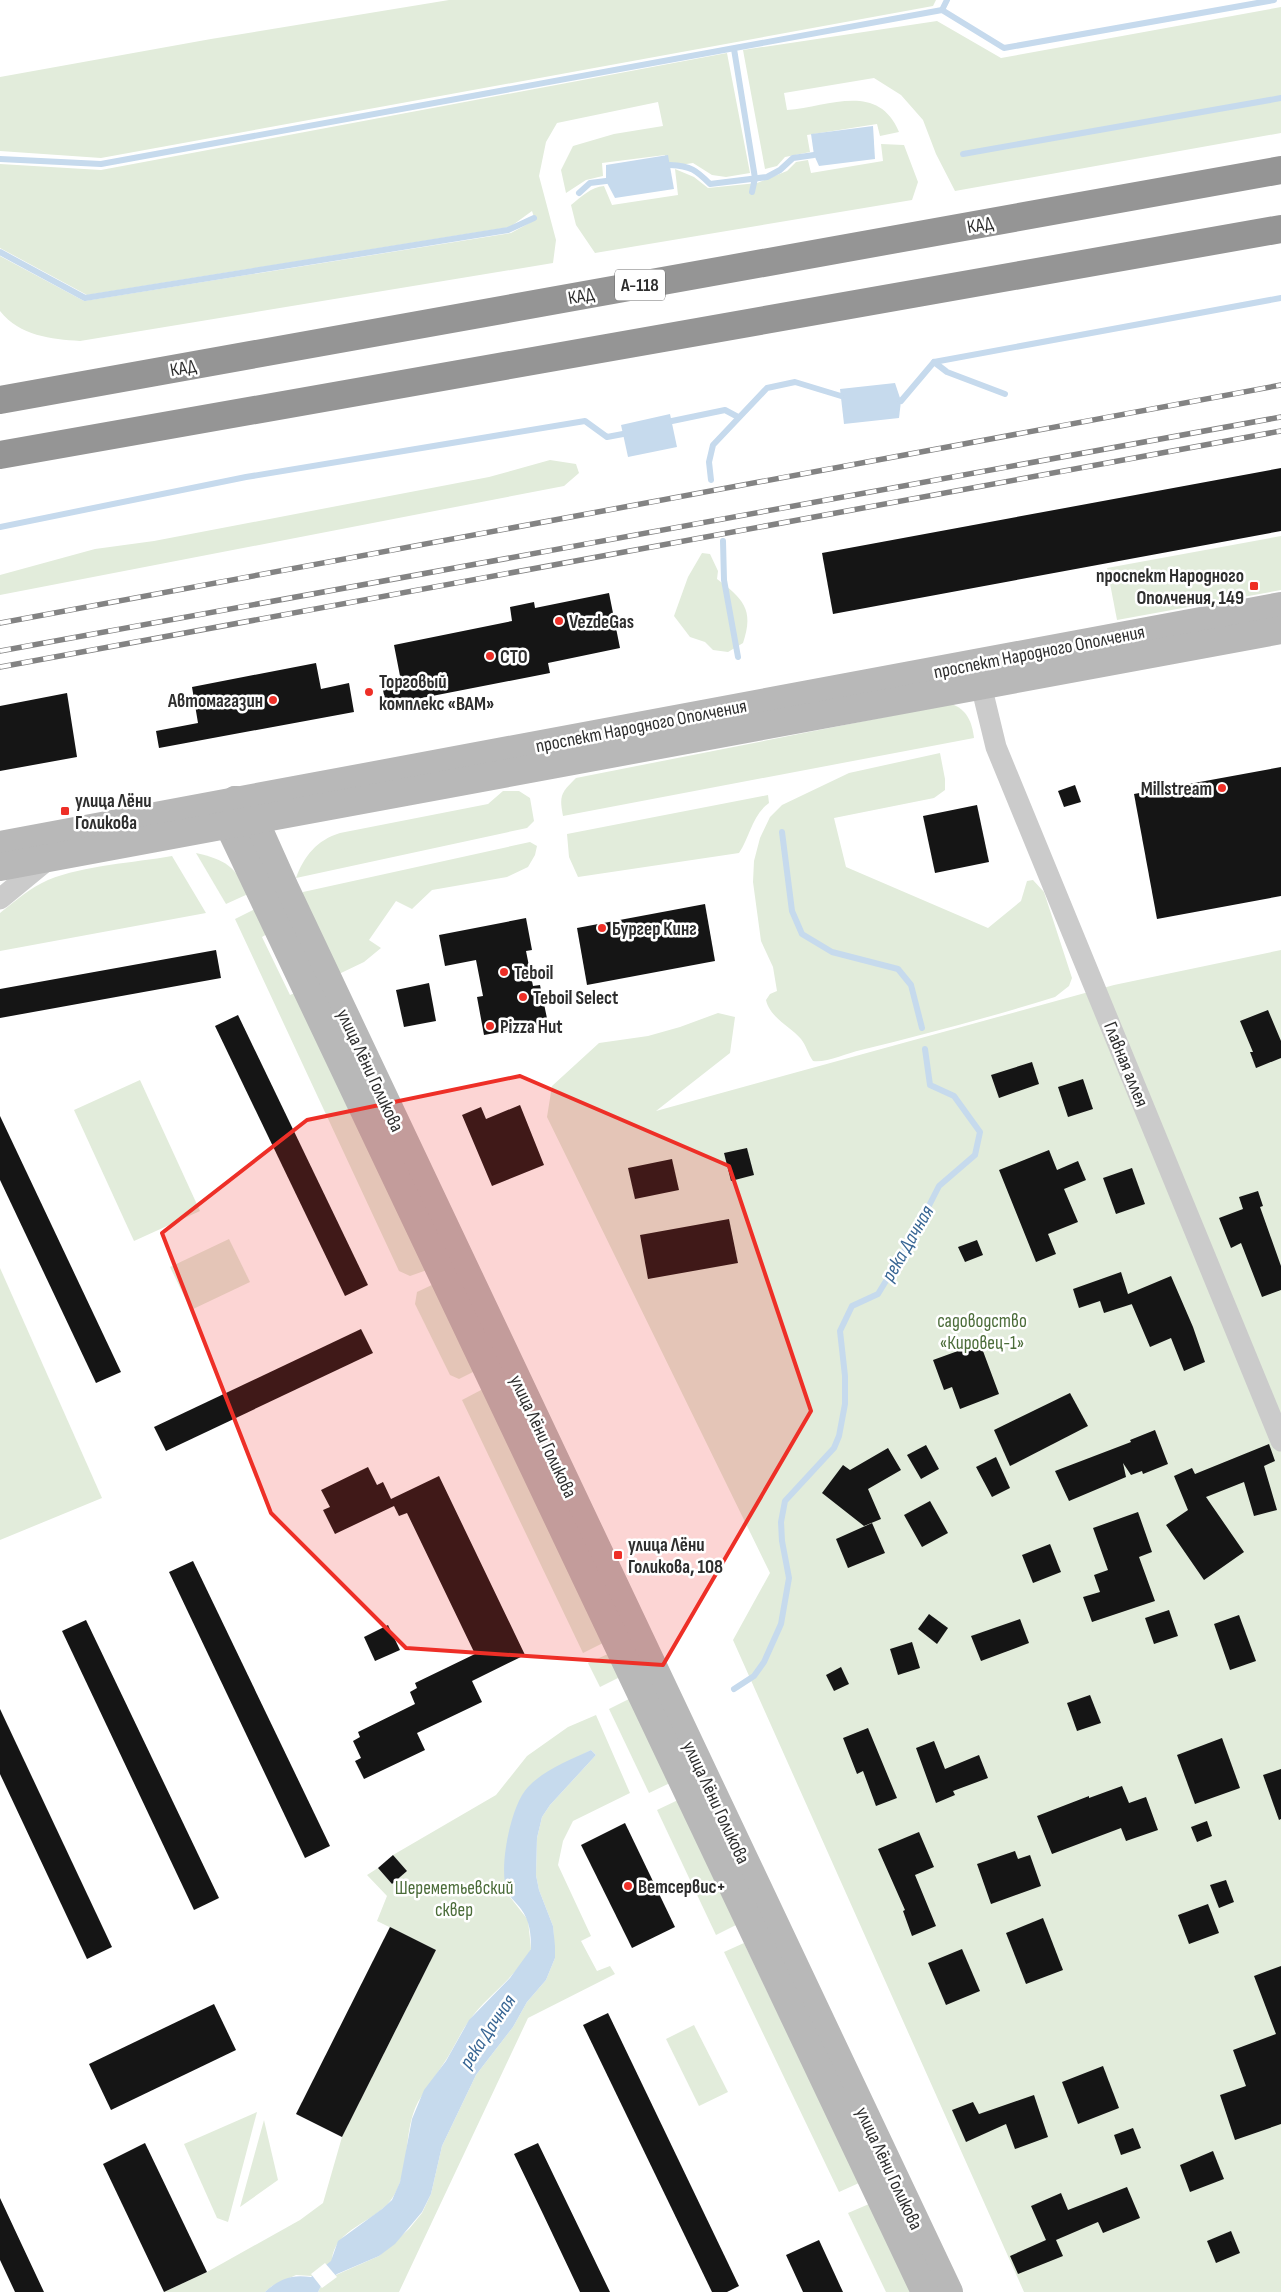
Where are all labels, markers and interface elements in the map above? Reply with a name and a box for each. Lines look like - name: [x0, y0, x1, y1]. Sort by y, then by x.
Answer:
- street label: КАД: [965, 212, 995, 239]
- road number: А-118: [615, 270, 665, 300]
- street label: КАД: [566, 283, 596, 310]
- street label: КАД: [168, 355, 198, 382]
- place label: проспект Народного Ополчения, 149: [1096, 565, 1244, 610]
- marker: проспект Народного Ополчения, 149: [1248, 580, 1260, 592]
- place label: VezdeGas: [569, 611, 634, 634]
- marker: VezdeGas: [553, 615, 565, 627]
- street label: проспект Народного Ополчения: [932, 621, 1147, 684]
- place label: СТО: [500, 646, 528, 669]
- marker: СТО: [484, 650, 496, 662]
- place label: Торговый комплекс «ВАМ»: [379, 671, 494, 716]
- marker: Торговый комплекс «ВАМ»: [363, 686, 375, 698]
- place label: Автомагазин: [167, 690, 263, 713]
- marker: Автомагазин: [267, 694, 279, 706]
- street label: проспект Народного Ополчения: [534, 695, 749, 758]
- place label: Millstream: [1141, 778, 1212, 801]
- marker: Millstream: [1216, 782, 1228, 794]
- place label: улица Лёни Голикова: [75, 790, 152, 835]
- marker: улица Лёни Голикова: [59, 805, 71, 817]
- place label: Бургер Кинг: [612, 918, 697, 941]
- marker: Бургер Кинг: [596, 922, 608, 934]
- place label: Teboil: [514, 962, 553, 985]
- marker: Teboil: [498, 966, 510, 978]
- place label: Teboil Select: [533, 987, 618, 1010]
- marker: Teboil Select: [517, 991, 529, 1003]
- street label: улица Лёни Голикова: [331, 1005, 408, 1136]
- place label: Pizza Hut: [500, 1016, 563, 1039]
- street label: Главная аллея: [1098, 1019, 1153, 1110]
- marker: Pizza Hut: [484, 1020, 496, 1032]
- water label: река Дачная: [876, 1201, 939, 1287]
- park label: садоводство «Кировец-1»: [937, 1310, 1027, 1355]
- street label: улица Лёни Голикова: [504, 1371, 581, 1502]
- place label: улица Лёни Голикова, 108: [628, 1534, 723, 1579]
- marker: улица Лёни Голикова, 108: [612, 1549, 624, 1561]
- street label: улица Лёни Голикова: [677, 1737, 754, 1868]
- place label: Ветсервис+: [638, 1876, 726, 1899]
- park label: Шереметьевский сквер: [395, 1877, 513, 1922]
- marker: Ветсервис+: [622, 1880, 634, 1892]
- water label: река Дачная: [454, 1990, 521, 2074]
- street label: улица Лёни Голикова: [850, 2103, 927, 2234]

